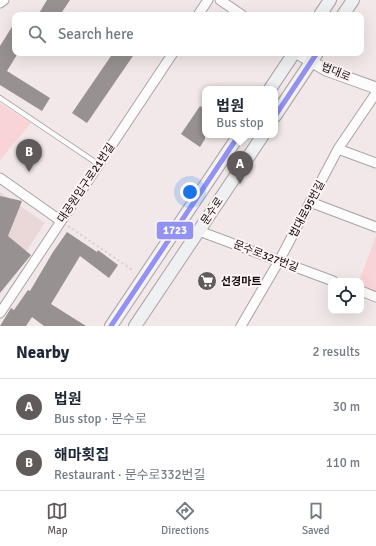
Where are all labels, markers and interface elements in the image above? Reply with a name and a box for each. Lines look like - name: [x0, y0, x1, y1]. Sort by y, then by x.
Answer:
- search box: [12, 12, 364, 56]
- icon: search: [26, 23, 48, 45]
- text: Search here: [58, 25, 134, 43]
- street label: 법대로: [319, 60, 353, 84]
- popup: [202, 86, 278, 138]
- text: 법원: [216, 97, 244, 115]
- text: Bus stop: [216, 115, 264, 131]
- pin: B: [16, 139, 42, 172]
- street label: 대공원입구로21번길: [55, 141, 117, 225]
- pin: A: [227, 151, 253, 184]
- street label: 법대로95번길: [287, 178, 327, 240]
- your location: [180, 182, 200, 202]
- street label: 문수로: [198, 195, 226, 227]
- line badge: 1723: [156, 221, 194, 240]
- text: 1723: [163, 224, 187, 237]
- street label: 문수로327번길: [232, 238, 300, 274]
- supermarket icon: 선경마트: [196, 270, 218, 292]
- place label: 선경마트: [221, 275, 261, 288]
- map controls: [328, 278, 364, 314]
- button: locate: [328, 278, 364, 314]
- text: Nearby: [16, 342, 69, 363]
- text: 2 results: [312, 344, 360, 360]
- text: 법원: [54, 390, 82, 408]
- text: A: [25, 399, 33, 415]
- text: 30 m: [333, 399, 360, 415]
- text: Bus stop · 문수로: [54, 411, 147, 427]
- text: 해마횟집: [54, 446, 109, 464]
- text: B: [25, 455, 33, 471]
- text: 110 m: [326, 455, 360, 471]
- text: Restaurant · 문수로332번길: [54, 467, 206, 483]
- tab: Map: [46, 500, 68, 537]
- tab: Directions: [161, 500, 209, 537]
- tab: Saved: [302, 500, 330, 537]

